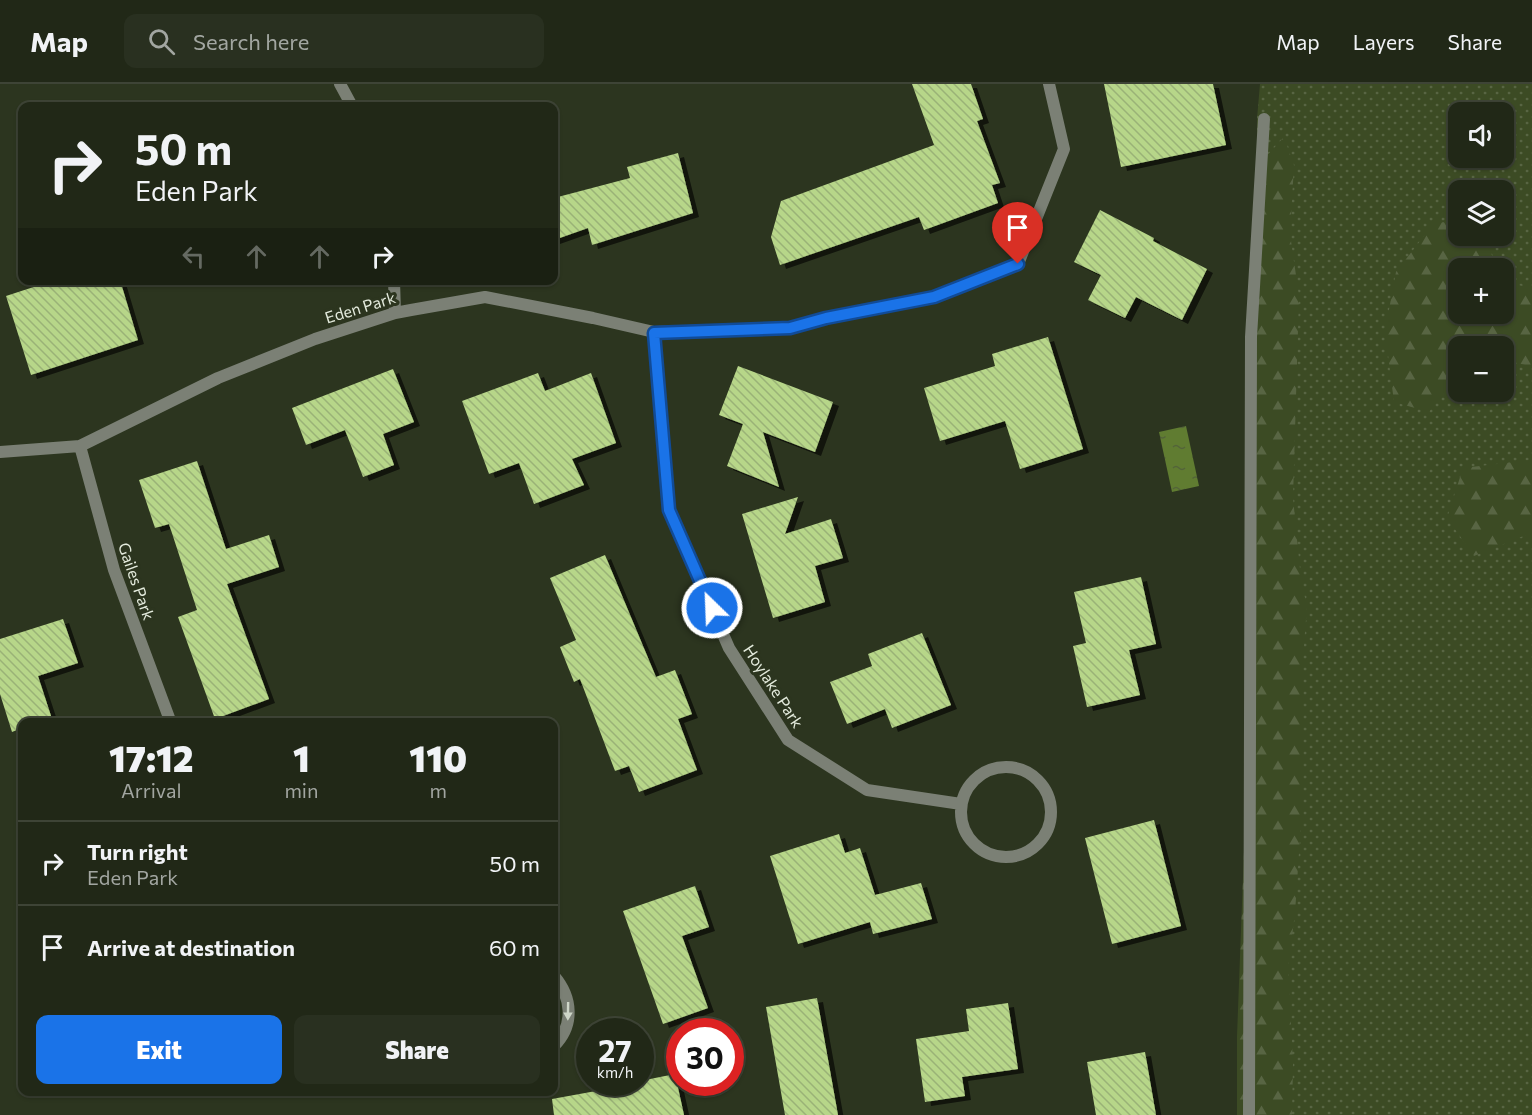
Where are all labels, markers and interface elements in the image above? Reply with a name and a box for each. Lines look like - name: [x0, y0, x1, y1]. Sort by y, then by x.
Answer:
- search box: [124, 14, 544, 68]
- text: Map: [30, 24, 88, 58]
- icon: search: [145, 25, 178, 58]
- text: Search here: [193, 28, 309, 55]
- text: Map: [1276, 29, 1320, 54]
- text: Layers: [1353, 29, 1415, 54]
- text: Share: [1448, 29, 1502, 54]
- map controls: [1448, 102, 1514, 402]
- button: sound: [1448, 102, 1514, 168]
- text: 50 m: [135, 122, 232, 174]
- icon: right: [36, 126, 114, 204]
- text: Eden Park: [135, 174, 258, 207]
- button: layers: [1448, 180, 1514, 246]
- pin: [992, 202, 1043, 264]
- icon: arrive: [1001, 211, 1034, 244]
- icon: left: [177, 240, 210, 273]
- icon: ahead: [240, 240, 273, 273]
- icon: ahead: [303, 240, 336, 273]
- icon: right: [366, 240, 399, 273]
- button: +: [1448, 258, 1514, 324]
- street label: Eden Park: [322, 287, 398, 327]
- button: −: [1448, 336, 1514, 402]
- street label: Gailes Park: [115, 540, 159, 622]
- position arrow: [680, 576, 744, 640]
- street label: Hoylake Park: [740, 641, 808, 731]
- text: 17:12: [109, 735, 194, 779]
- text: 1: [293, 735, 310, 779]
- text: 110: [409, 735, 467, 779]
- text: Arrival: [121, 778, 181, 802]
- text: min: [284, 778, 318, 802]
- text: m: [430, 778, 447, 802]
- text: Turn right: [87, 838, 188, 865]
- icon: right: [36, 847, 69, 880]
- text: 50 m: [490, 850, 540, 877]
- text: Eden Park: [87, 865, 178, 889]
- icon: arrive: [36, 931, 69, 964]
- text: Arrive at destination: [87, 934, 295, 961]
- text: 60 m: [489, 934, 540, 961]
- one-way arrow: [563, 1001, 573, 1020]
- button: Exit: [36, 1015, 282, 1084]
- button: Share: [294, 1015, 540, 1084]
- speed limit sign: 30: [666, 1018, 744, 1096]
- text: 27: [598, 1031, 632, 1068]
- text: km/h: [597, 1063, 633, 1081]

